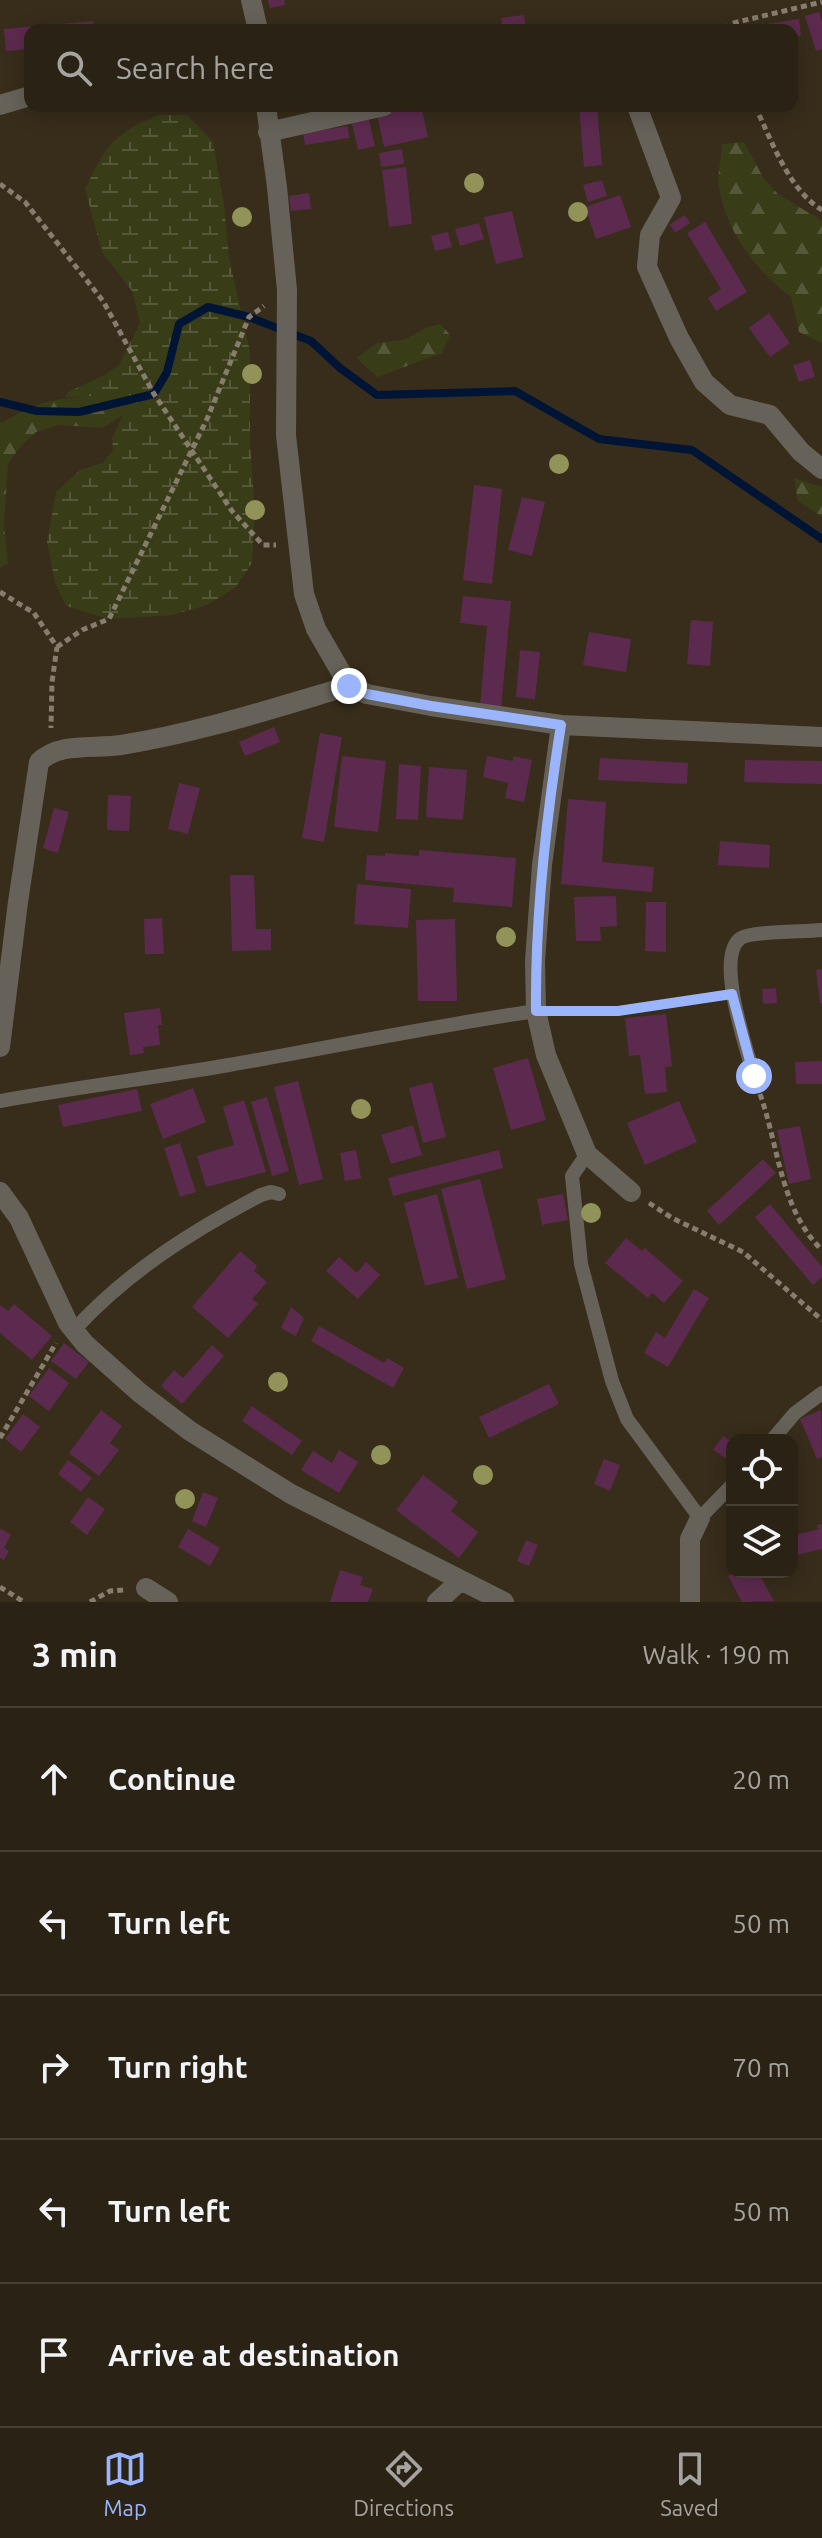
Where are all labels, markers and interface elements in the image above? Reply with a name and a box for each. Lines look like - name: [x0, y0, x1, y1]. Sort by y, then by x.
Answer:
- search box: [24, 24, 798, 112]
- icon: search: [52, 46, 96, 90]
- text: Search here: [116, 51, 275, 85]
- route end: [331, 668, 367, 704]
- route start: [736, 1058, 772, 1094]
- map controls: [726, 1434, 798, 1578]
- button: locate: [726, 1434, 798, 1506]
- button: layers: [726, 1506, 798, 1578]
- text: 3 min: [32, 1635, 118, 1673]
- text: Walk · 190 m: [642, 1640, 790, 1669]
- icon: ahead: [32, 1757, 76, 1801]
- text: Continue: [108, 1762, 236, 1796]
- text: 20 m: [732, 1765, 790, 1794]
- icon: left: [32, 1901, 76, 1945]
- text: Turn left: [108, 1906, 230, 1940]
- text: 50 m: [732, 1909, 790, 1938]
- icon: right: [32, 2045, 76, 2089]
- text: Turn right: [108, 2050, 248, 2084]
- text: 70 m: [732, 2053, 790, 2082]
- icon: left: [32, 2189, 76, 2233]
- text: Turn left: [108, 2194, 230, 2228]
- text: 50 m: [732, 2197, 790, 2226]
- icon: arrive: [32, 2333, 76, 2377]
- text: Arrive at destination: [108, 2338, 400, 2372]
- tab: Map: [103, 2447, 147, 2520]
- tab: Directions: [353, 2447, 454, 2520]
- tab: Saved: [660, 2447, 719, 2520]

